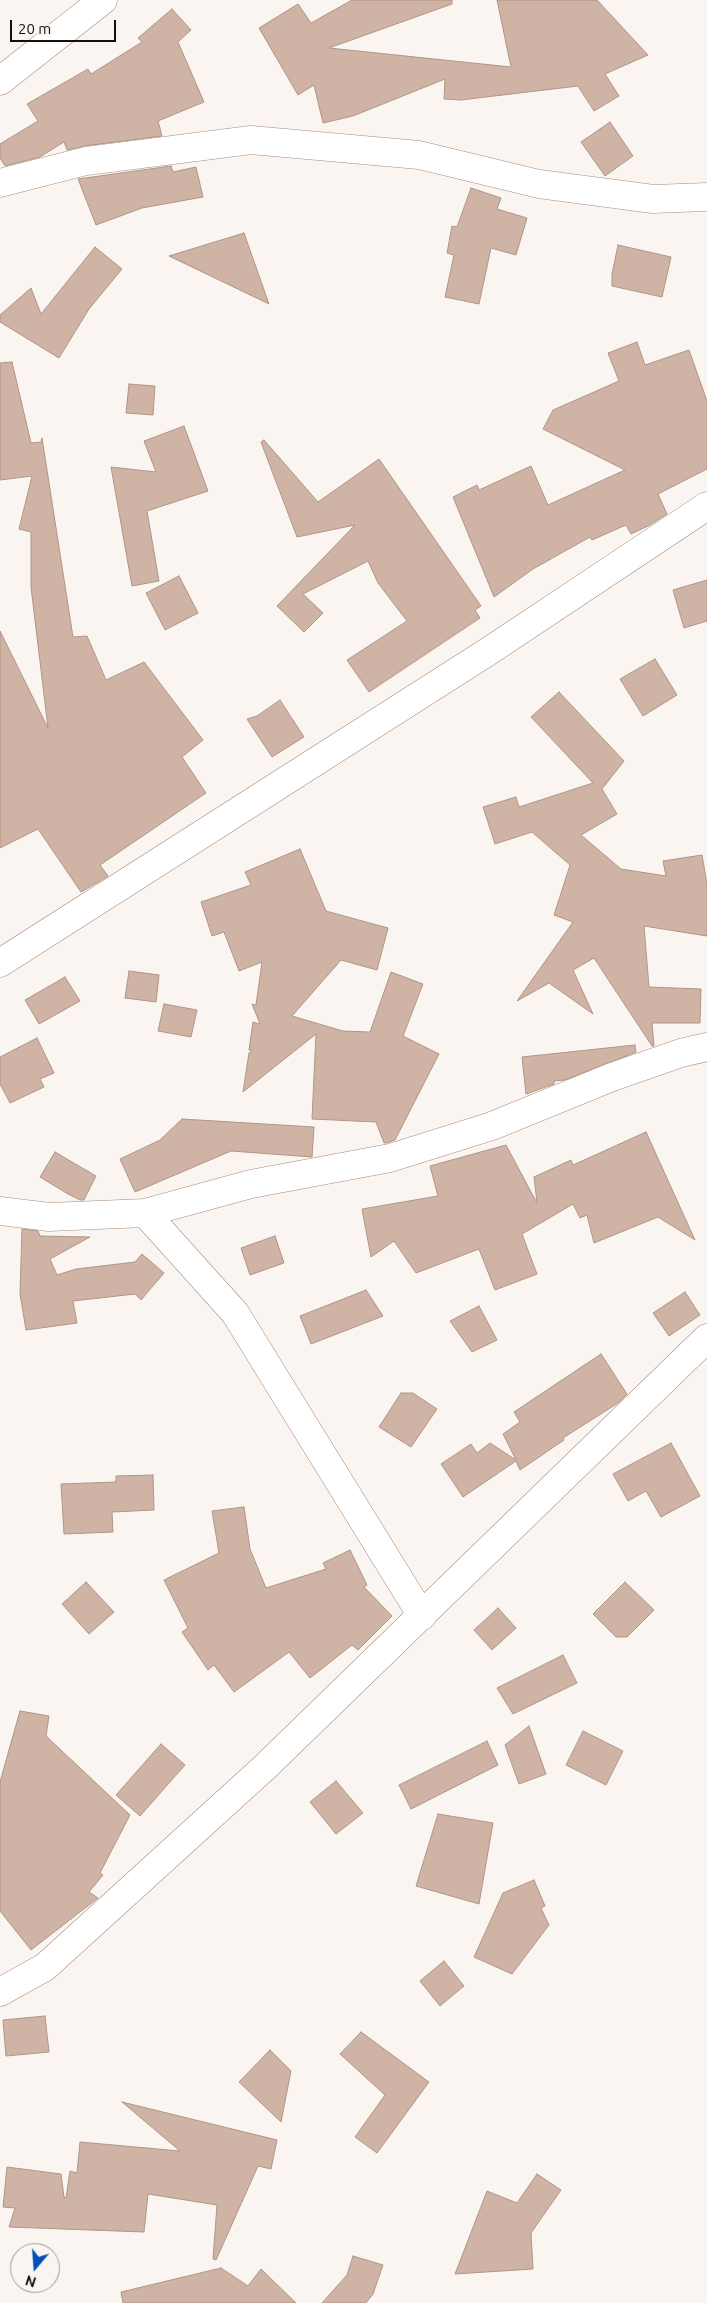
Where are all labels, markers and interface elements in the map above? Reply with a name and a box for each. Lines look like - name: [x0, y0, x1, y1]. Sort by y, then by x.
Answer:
- scale bar: [12, 10, 119, 42]
- text: 20 m: [18, 20, 51, 37]
- north arrow: [10, 2243, 60, 2293]
- text: N: [23, 2272, 38, 2291]

